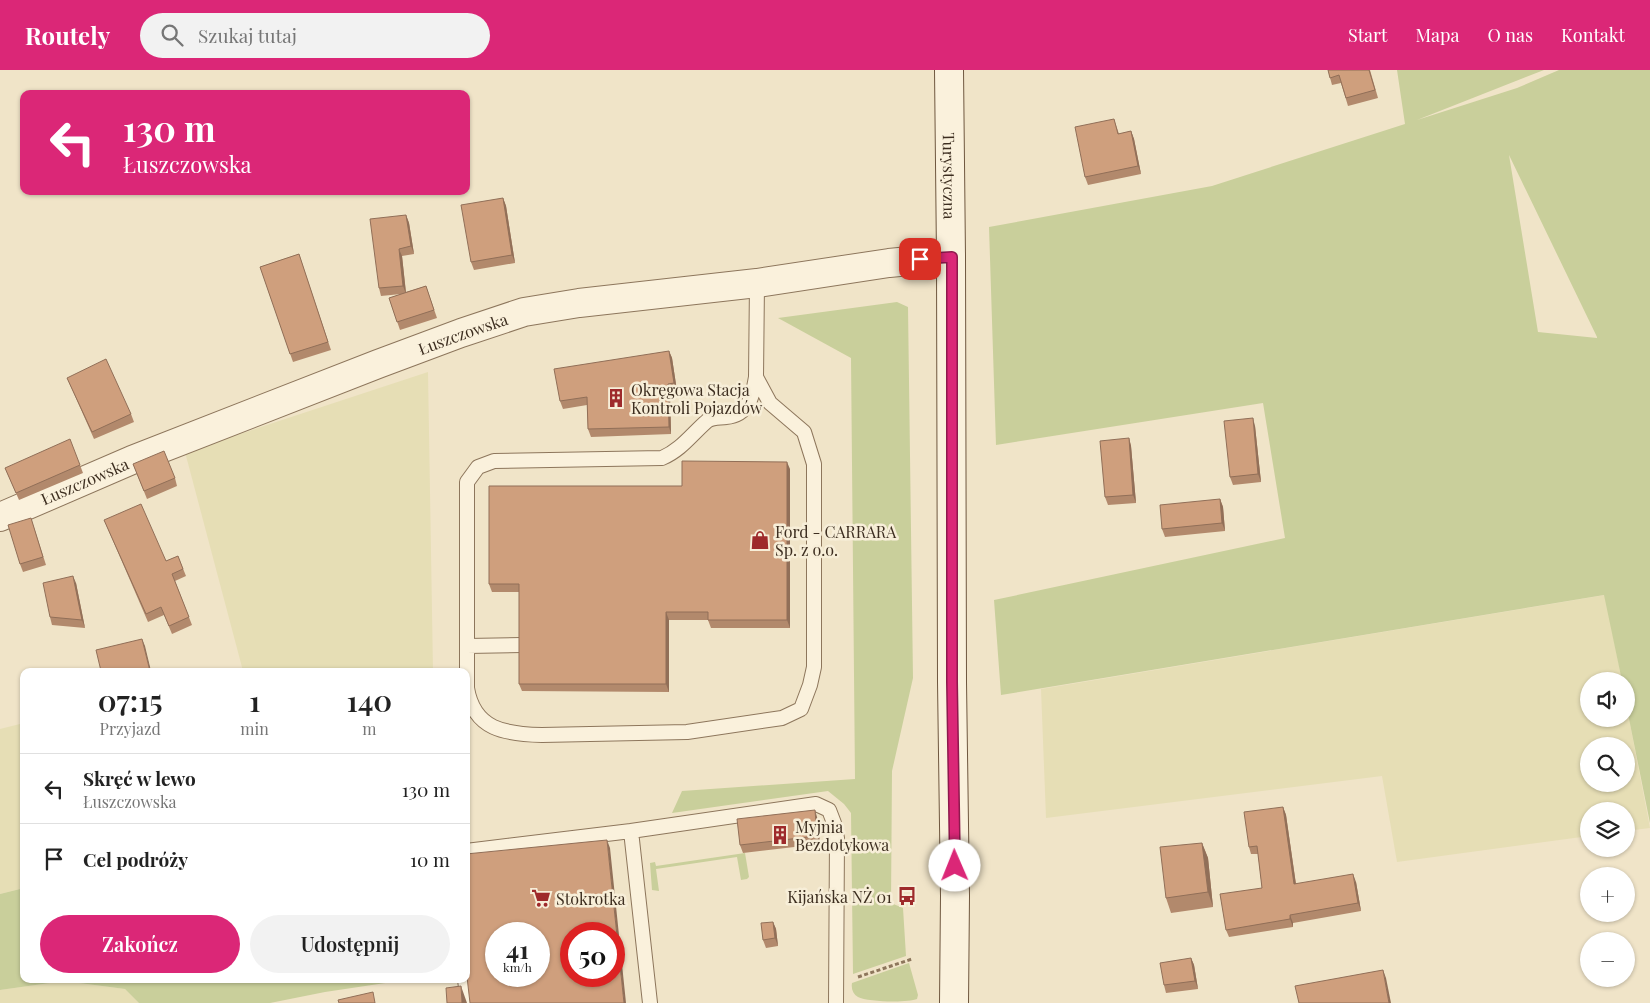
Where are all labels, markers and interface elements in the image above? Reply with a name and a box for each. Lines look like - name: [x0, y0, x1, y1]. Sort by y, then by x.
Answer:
- search box: [140, 13, 490, 58]
- text: Routely: [25, 19, 110, 51]
- icon: search: [158, 21, 186, 49]
- text: Szukaj tutaj: [198, 22, 297, 48]
- text: Start: [1348, 23, 1387, 47]
- text: Mapa: [1415, 23, 1459, 47]
- text: O nas: [1487, 23, 1533, 47]
- text: Kontakt: [1561, 23, 1625, 47]
- text: 130 m: [123, 104, 216, 151]
- icon: left: [40, 110, 105, 175]
- street label: Turystyczna: [939, 132, 961, 220]
- text: Łuszczowska: [123, 149, 252, 179]
- pin: [899, 238, 941, 280]
- icon: arrive: [906, 245, 934, 273]
- street label: Łuszczowska: [415, 308, 510, 359]
- place label: Okręgowa Stacja Kontroli Pojazdów: [631, 379, 763, 418]
- building icon: Okręgowa Stacja Kontroli Pojazdów: [605, 387, 627, 409]
- street label: Łuszczowska: [37, 452, 132, 509]
- place label: Ford - CARRARA Sp. z o.o.: [775, 521, 897, 560]
- shop icon: Ford - CARRARA Sp. z o.o.: [749, 529, 771, 551]
- map controls: [1580, 672, 1635, 987]
- button: sound: [1580, 672, 1635, 727]
- text: 07:15: [98, 680, 163, 720]
- text: 1: [249, 680, 260, 720]
- text: 140: [347, 680, 392, 720]
- text: Przyjazd: [100, 718, 161, 739]
- text: min: [240, 718, 269, 739]
- text: m: [362, 718, 377, 739]
- button: search: [1580, 737, 1635, 792]
- text: Skręć w lewo: [83, 765, 196, 791]
- icon: left: [40, 775, 68, 803]
- text: 130 m: [402, 776, 450, 802]
- text: Łuszczowska: [83, 791, 177, 812]
- button: layers: [1580, 802, 1635, 857]
- place label: Myjnia Bezdotykowa: [795, 816, 889, 855]
- building icon: Myjnia Bezdotykowa: [769, 824, 791, 846]
- position arrow: [928, 839, 980, 891]
- icon: arrive: [40, 845, 68, 873]
- text: Cel podróży: [83, 846, 188, 872]
- text: 10 m: [410, 846, 450, 872]
- button: +: [1580, 867, 1635, 922]
- bus stop icon: Kijańska NŻ 01: [896, 885, 918, 907]
- place label: Kijańska NŻ 01: [787, 886, 892, 907]
- supermarket icon: Stokrotka: [530, 887, 552, 909]
- place label: Stokrotka: [556, 888, 626, 909]
- button: Zakończ: [40, 915, 240, 973]
- button: Udostępnij: [250, 915, 450, 973]
- speed limit sign: 50: [560, 922, 625, 987]
- text: 41: [506, 932, 529, 965]
- button: −: [1580, 932, 1635, 987]
- text: km/h: [503, 959, 532, 975]

